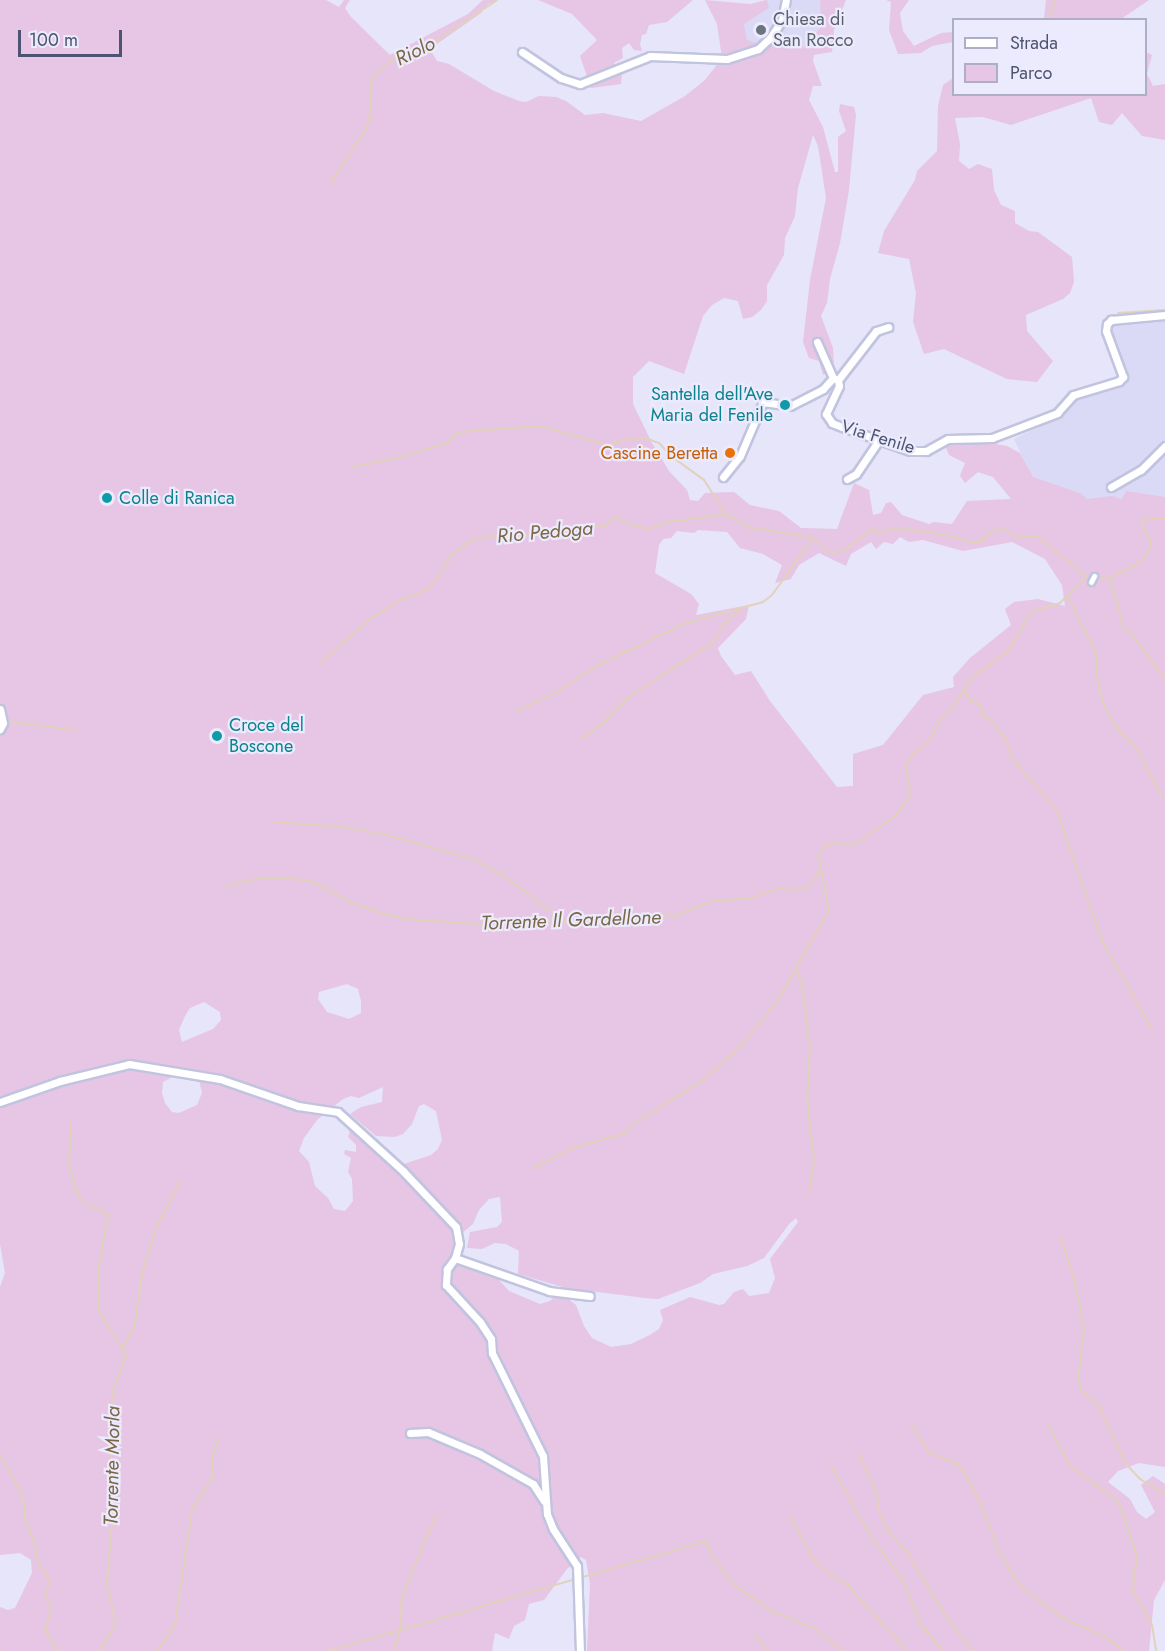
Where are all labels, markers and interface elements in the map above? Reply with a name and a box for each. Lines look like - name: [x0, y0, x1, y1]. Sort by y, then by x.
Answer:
- place label: Chiesa di San Rocco: [773, 9, 853, 52]
- scale bar: [21, 18, 124, 56]
- legend: [952, 18, 1147, 96]
- marker: Chiesa di San Rocco: [754, 23, 768, 37]
- text: 100 m: [29, 27, 78, 53]
- text: Strada: [1010, 30, 1058, 56]
- water label: Riolo: [391, 31, 439, 71]
- text: Parco: [1010, 60, 1052, 86]
- place label: Santella dell'Ave Maria del Fenile: [651, 384, 773, 426]
- marker: Santella dell'Ave Maria del Fenile: [778, 398, 792, 412]
- street label: Via Fenile: [839, 416, 917, 458]
- place label: Cascine Beretta: [601, 442, 718, 464]
- marker: Cascine Beretta: [723, 446, 737, 460]
- place label: Colle di Ranica: [119, 487, 235, 509]
- marker: Colle di Ranica: [100, 491, 114, 505]
- water label: Rio Pedoga: [496, 516, 594, 548]
- place label: Croce del Boscone: [229, 715, 304, 758]
- marker: Croce del Boscone: [210, 729, 224, 743]
- water label: Torrente Il Gardellone: [481, 905, 661, 935]
- water label: Torrente Morla: [99, 1406, 125, 1526]

